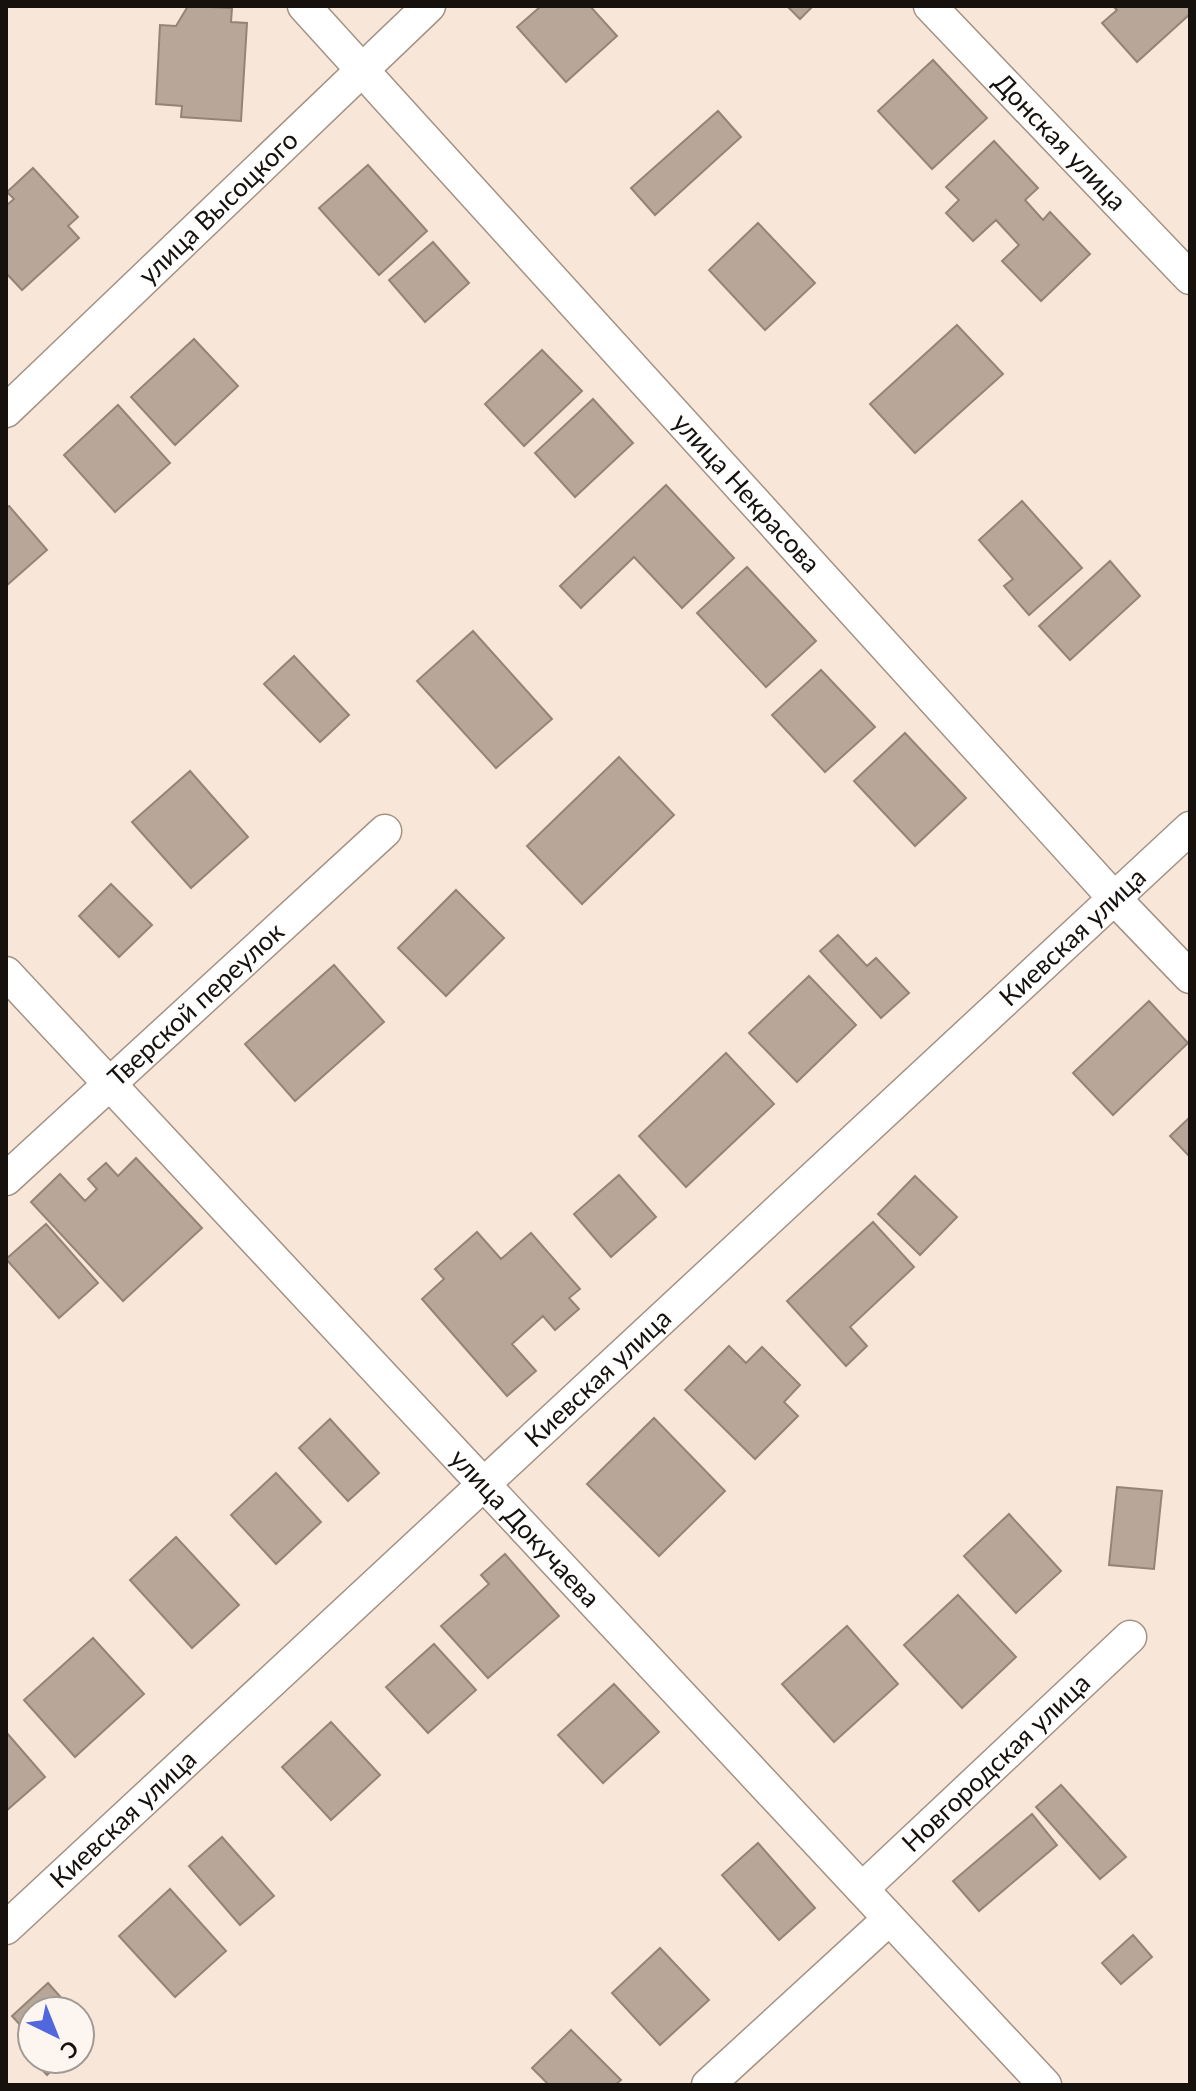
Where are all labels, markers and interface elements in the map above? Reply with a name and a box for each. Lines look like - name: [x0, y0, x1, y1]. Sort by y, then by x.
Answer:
- street label: Донская улица: [987, 66, 1134, 217]
- street label: улица Высоцкого: [131, 123, 304, 291]
- street label: улица Некрасова: [666, 406, 828, 579]
- street label: Киевская улица: [992, 860, 1152, 1012]
- street label: Тверской переулок: [101, 915, 290, 1092]
- street label: Киевская улица: [517, 1302, 677, 1453]
- street label: улица Докучаева: [444, 1442, 607, 1613]
- street label: Новгородская улица: [895, 1666, 1096, 1858]
- street label: Киевская улица: [43, 1743, 202, 1894]
- north arrow: [16, 1995, 96, 2075]
- text: С: [55, 2035, 85, 2065]

